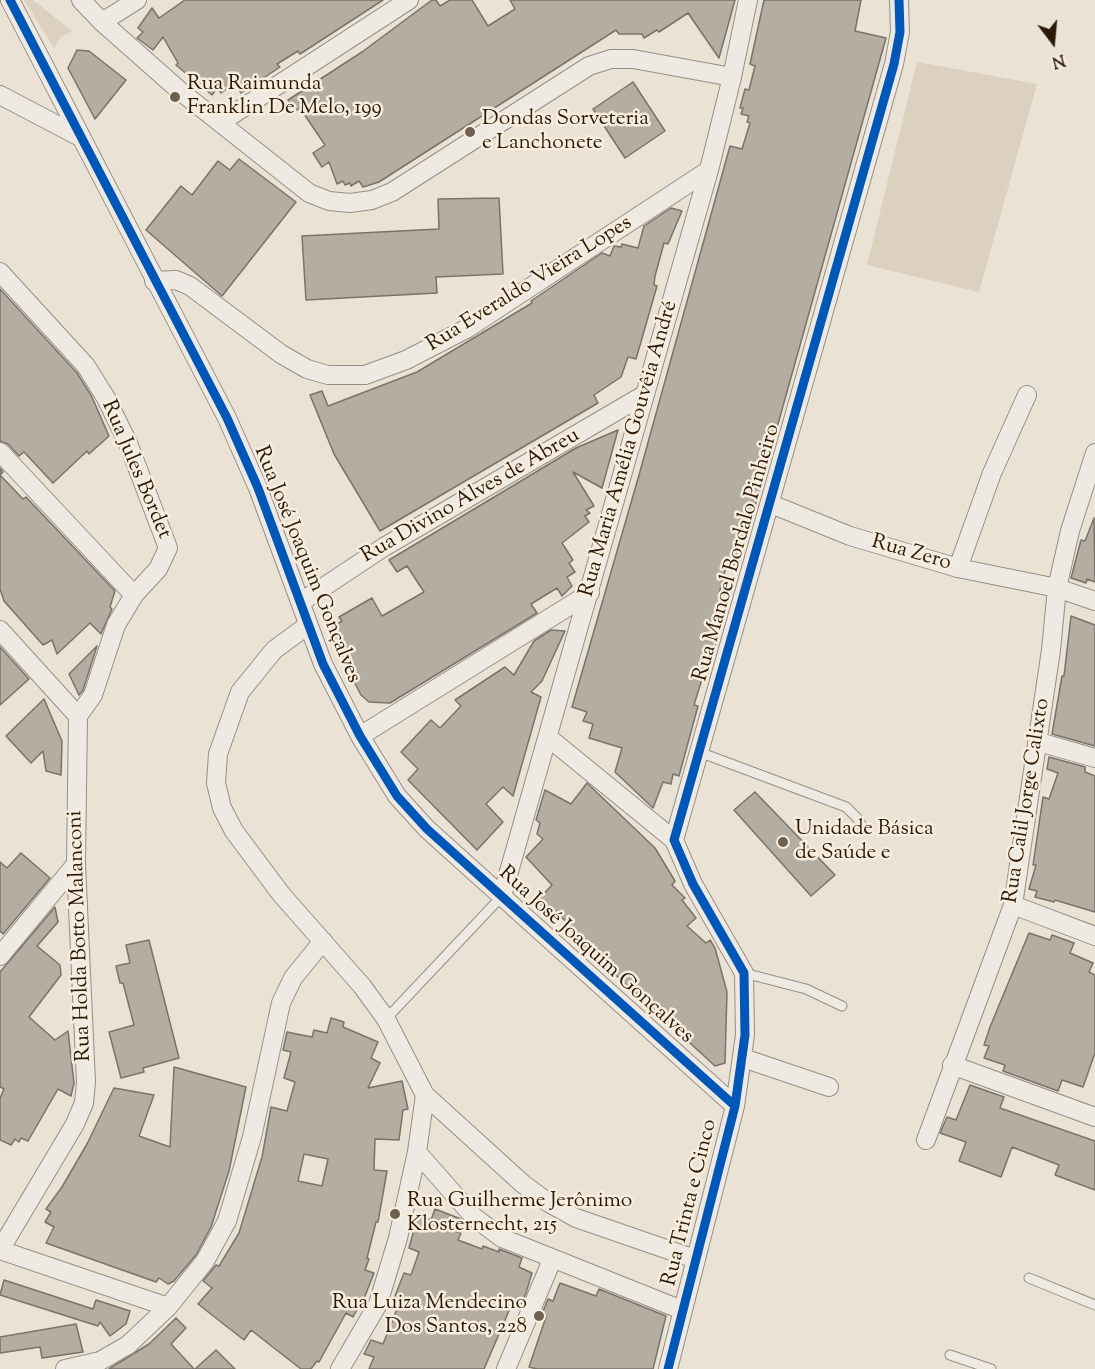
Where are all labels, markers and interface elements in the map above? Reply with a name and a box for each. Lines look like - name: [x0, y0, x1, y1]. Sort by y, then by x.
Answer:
- north arrow: [1023, 12, 1083, 72]
- text: N: [1049, 47, 1067, 73]
- place label: Rua Raimunda Franklin De Melo, 199: [187, 72, 382, 122]
- marker: Rua Raimunda Franklin De Melo, 199: [168, 90, 182, 104]
- place label: Dondas Sorveteria e Lanchonete: [482, 107, 649, 157]
- marker: Dondas Sorveteria e Lanchonete: [463, 125, 477, 139]
- street label: Rua Everaldo Vieira Lopes: [423, 211, 637, 359]
- street label: Rua Maria Amélia Gouvêia André: [576, 298, 684, 600]
- street label: Rua Jules Bordet: [94, 397, 176, 543]
- street label: Rua Manoel Bordalo Pinheiro: [689, 422, 787, 684]
- street label: Rua Divino Alves de Abreu: [357, 424, 585, 570]
- street label: Rua José Joaquim Gonçalves: [247, 443, 365, 687]
- street label: Rua Zero: [868, 531, 954, 577]
- street label: Rua Calil Jorge Calixto: [999, 697, 1057, 905]
- street label: Rua Holda Botto Malanconi: [64, 810, 98, 1062]
- place label: Unidade Básica de Saúde e: [795, 817, 934, 867]
- marker: Unidade Básica de Saúde e: [776, 835, 790, 849]
- street label: Rua José Joaquim Gonçalves: [492, 862, 698, 1050]
- street label: Rua Trinta e Cinco: [658, 1117, 724, 1289]
- place label: Rua Guilherme Jerônimo Klosternecht, 215: [407, 1189, 632, 1239]
- marker: Rua Guilherme Jerônimo Klosternecht, 215: [388, 1207, 402, 1221]
- place label: Rua Luiza Mendecino Dos Santos, 228: [332, 1291, 527, 1341]
- marker: Rua Luiza Mendecino Dos Santos, 228: [532, 1309, 546, 1323]

